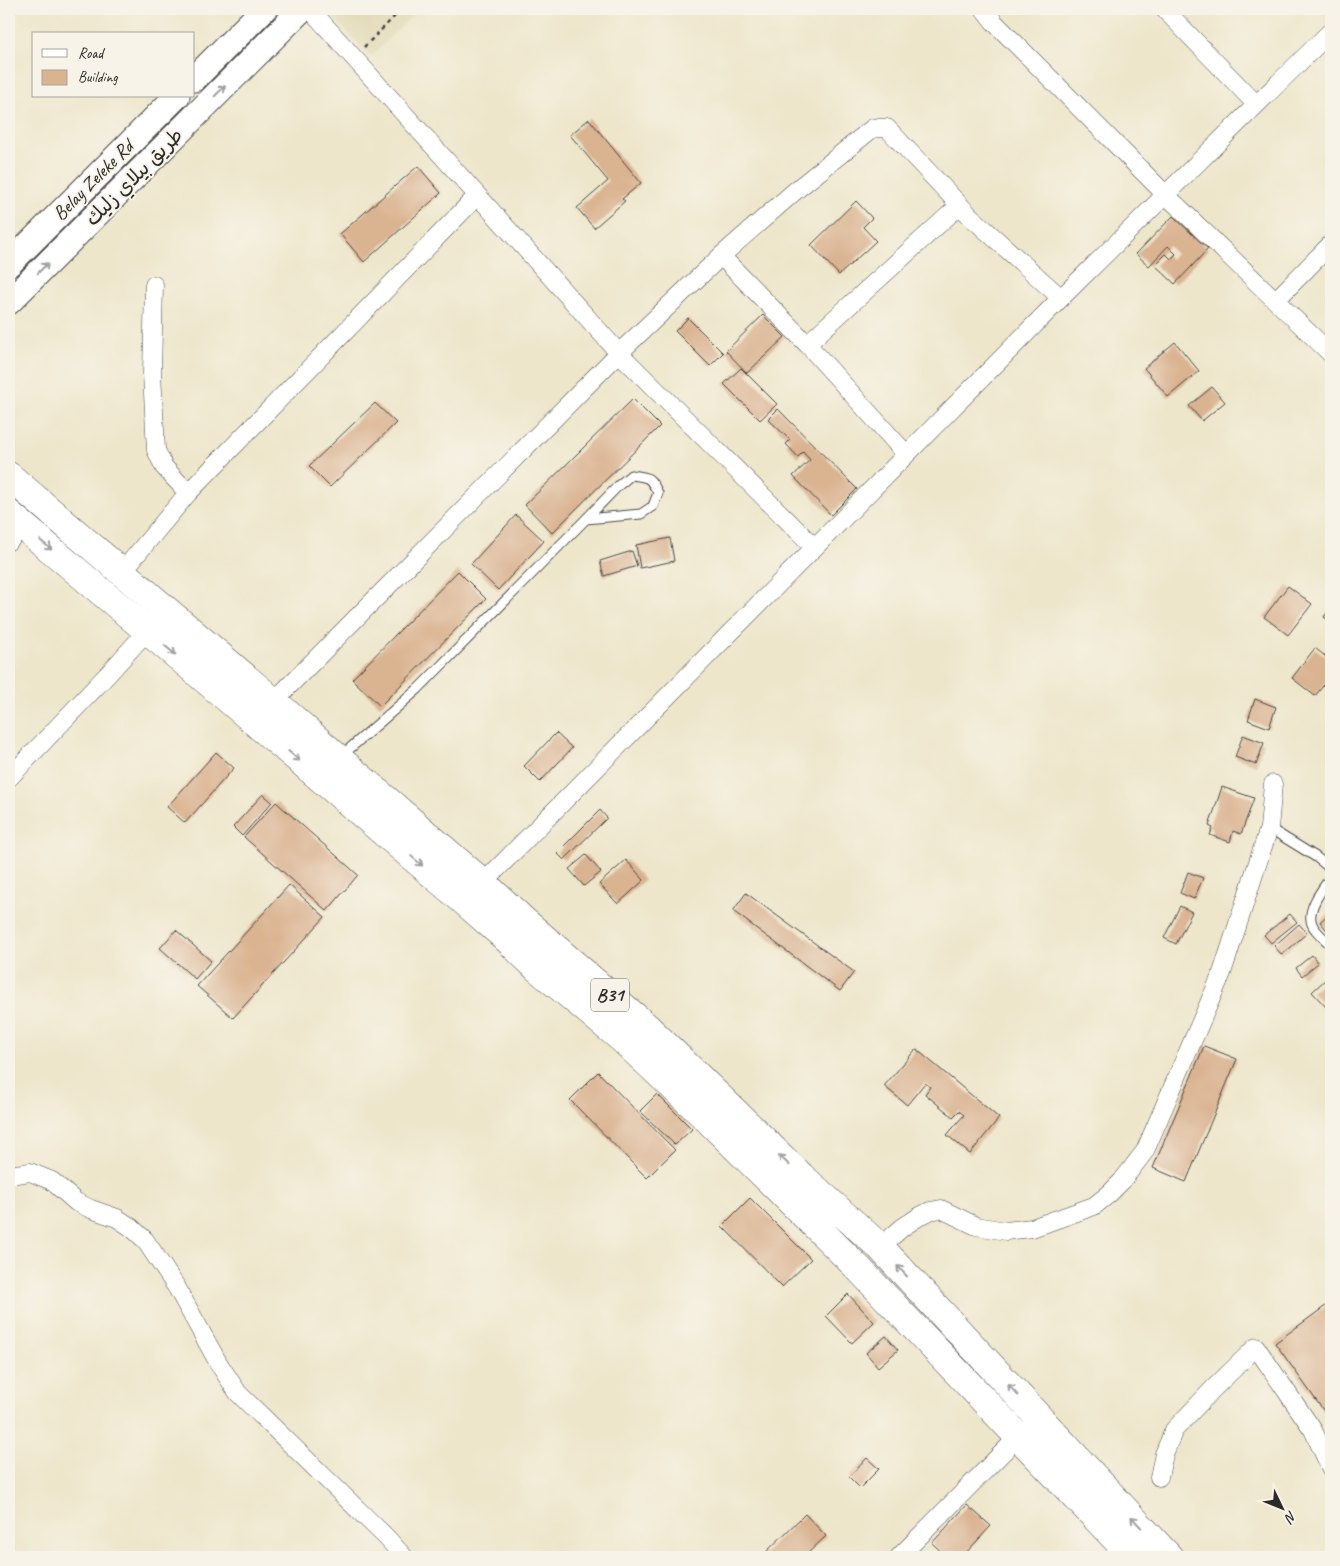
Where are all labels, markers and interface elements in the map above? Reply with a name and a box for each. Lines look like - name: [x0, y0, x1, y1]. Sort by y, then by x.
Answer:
- legend: [32, 32, 195, 98]
- text: Road: [78, 44, 105, 63]
- text: Building: [78, 68, 118, 87]
- one-way arrow: [214, 85, 226, 97]
- street label: طريق بيلاي زليك: [80, 123, 190, 233]
- street label: Belay Zeleke Rd: [47, 132, 141, 226]
- one-way arrow: [37, 261, 49, 274]
- one-way arrow: [39, 540, 52, 551]
- one-way arrow: [164, 644, 177, 656]
- one-way arrow: [287, 750, 300, 762]
- one-way arrow: [411, 856, 424, 867]
- road number: B31: [591, 978, 629, 1012]
- one-way arrow: [778, 1154, 790, 1166]
- one-way arrow: [896, 1265, 908, 1277]
- one-way arrow: [1007, 1384, 1019, 1397]
- north arrow: [1258, 1484, 1308, 1534]
- text: N: [1280, 1508, 1300, 1527]
- one-way arrow: [1130, 1515, 1142, 1528]

